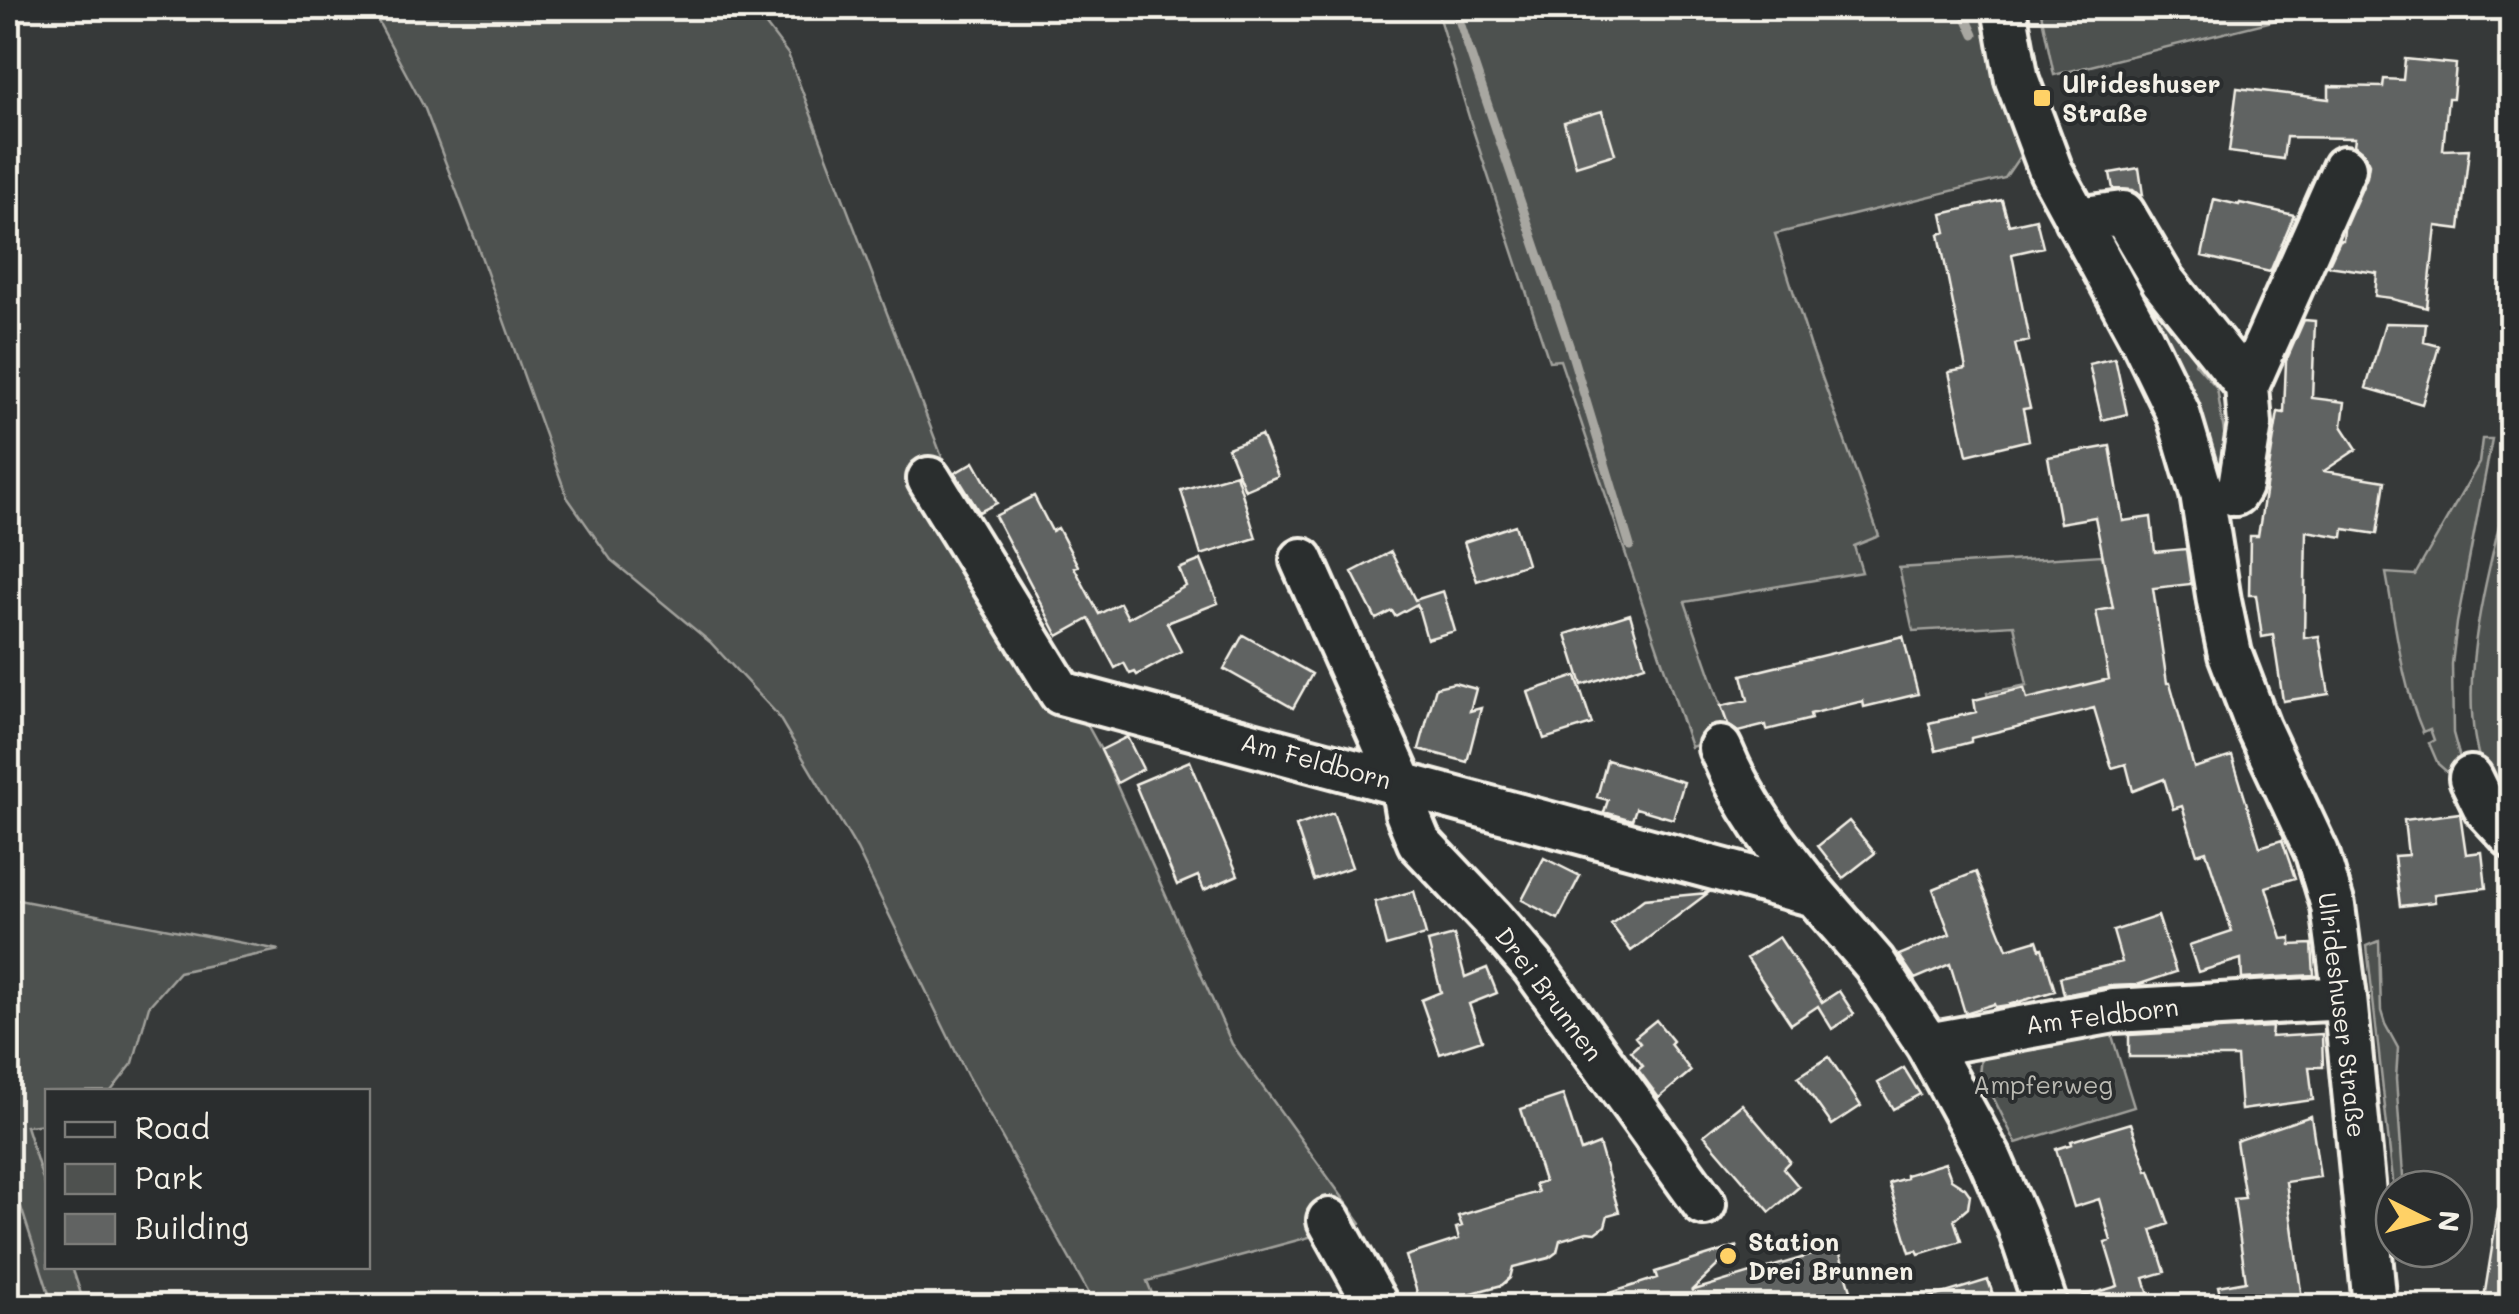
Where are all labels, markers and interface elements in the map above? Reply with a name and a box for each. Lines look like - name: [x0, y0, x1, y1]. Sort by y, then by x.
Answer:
- place label: Ulrideshuser Straße: [2062, 67, 2221, 128]
- marker: Ulrideshuser Straße: [2031, 87, 2053, 109]
- street label: Am Feldborn: [1238, 725, 1395, 795]
- street label: Ulrideshuser Straße: [2312, 890, 2374, 1139]
- street label: Drei Brunnen: [1489, 920, 1611, 1067]
- street label: Am Feldborn: [2024, 990, 2180, 1040]
- park label: Ampferweg: [1973, 1068, 2113, 1100]
- legend: [45, 1089, 370, 1269]
- text: Road: [135, 1107, 210, 1147]
- text: Park: [135, 1157, 203, 1197]
- north arrow: [2374, 1169, 2474, 1269]
- text: Building: [135, 1207, 249, 1247]
- text: N: [2431, 1209, 2469, 1233]
- place label: Station Drei Brunnen: [1748, 1225, 1913, 1286]
- marker: Station Drei Brunnen: [1717, 1245, 1739, 1267]

